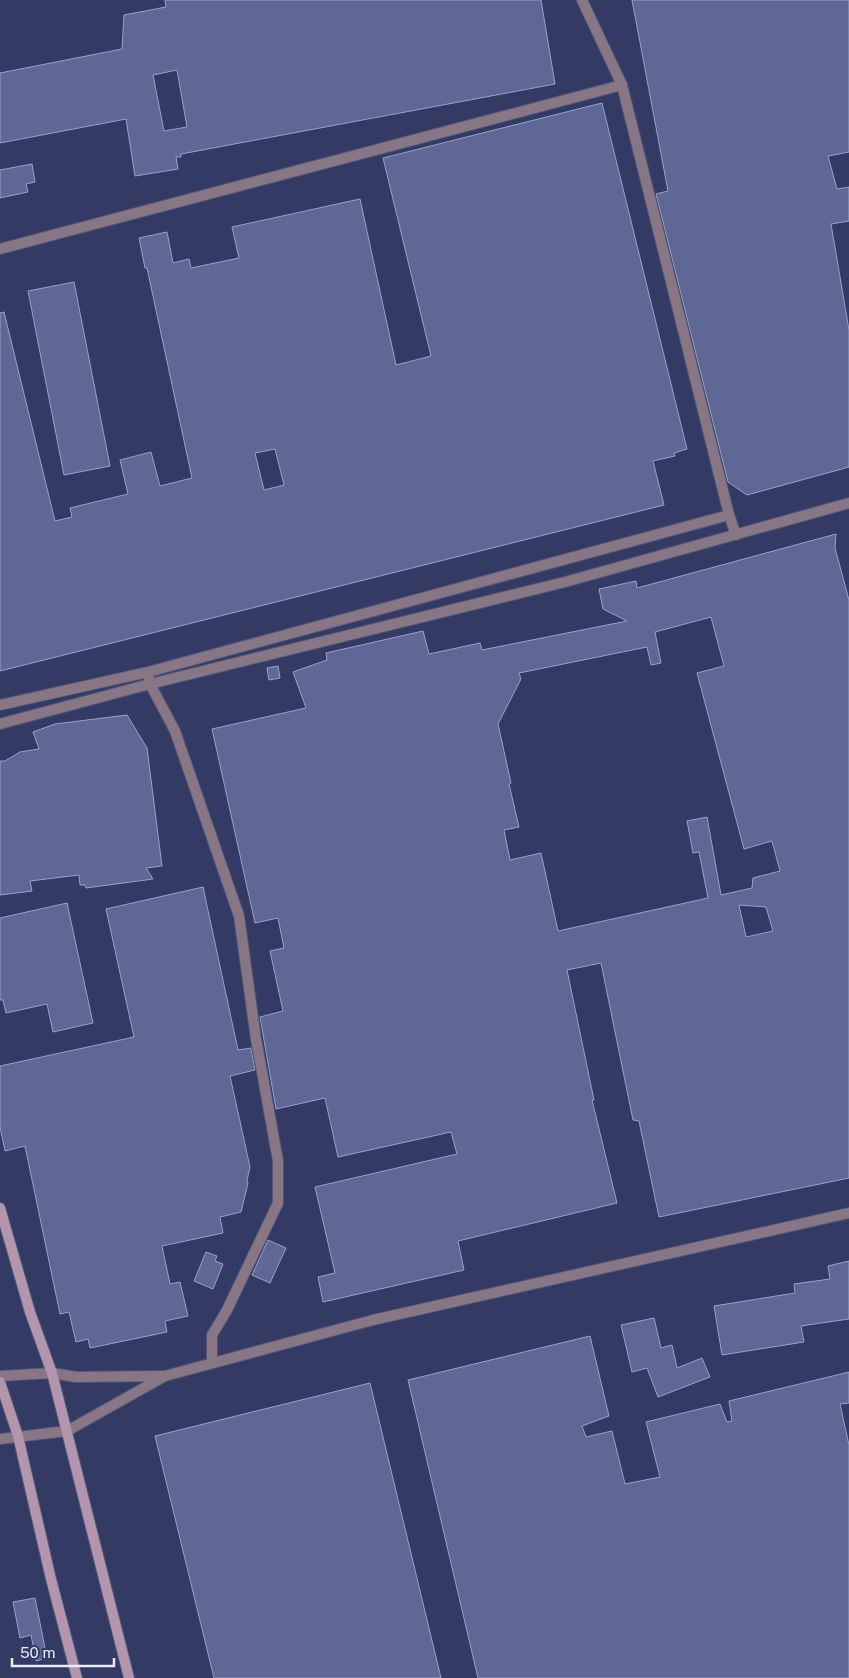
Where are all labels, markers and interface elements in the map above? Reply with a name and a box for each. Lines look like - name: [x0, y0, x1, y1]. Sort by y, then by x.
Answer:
- scale bar: [12, 1636, 115, 1668]
- text: 50 m: [20, 1644, 55, 1661]

